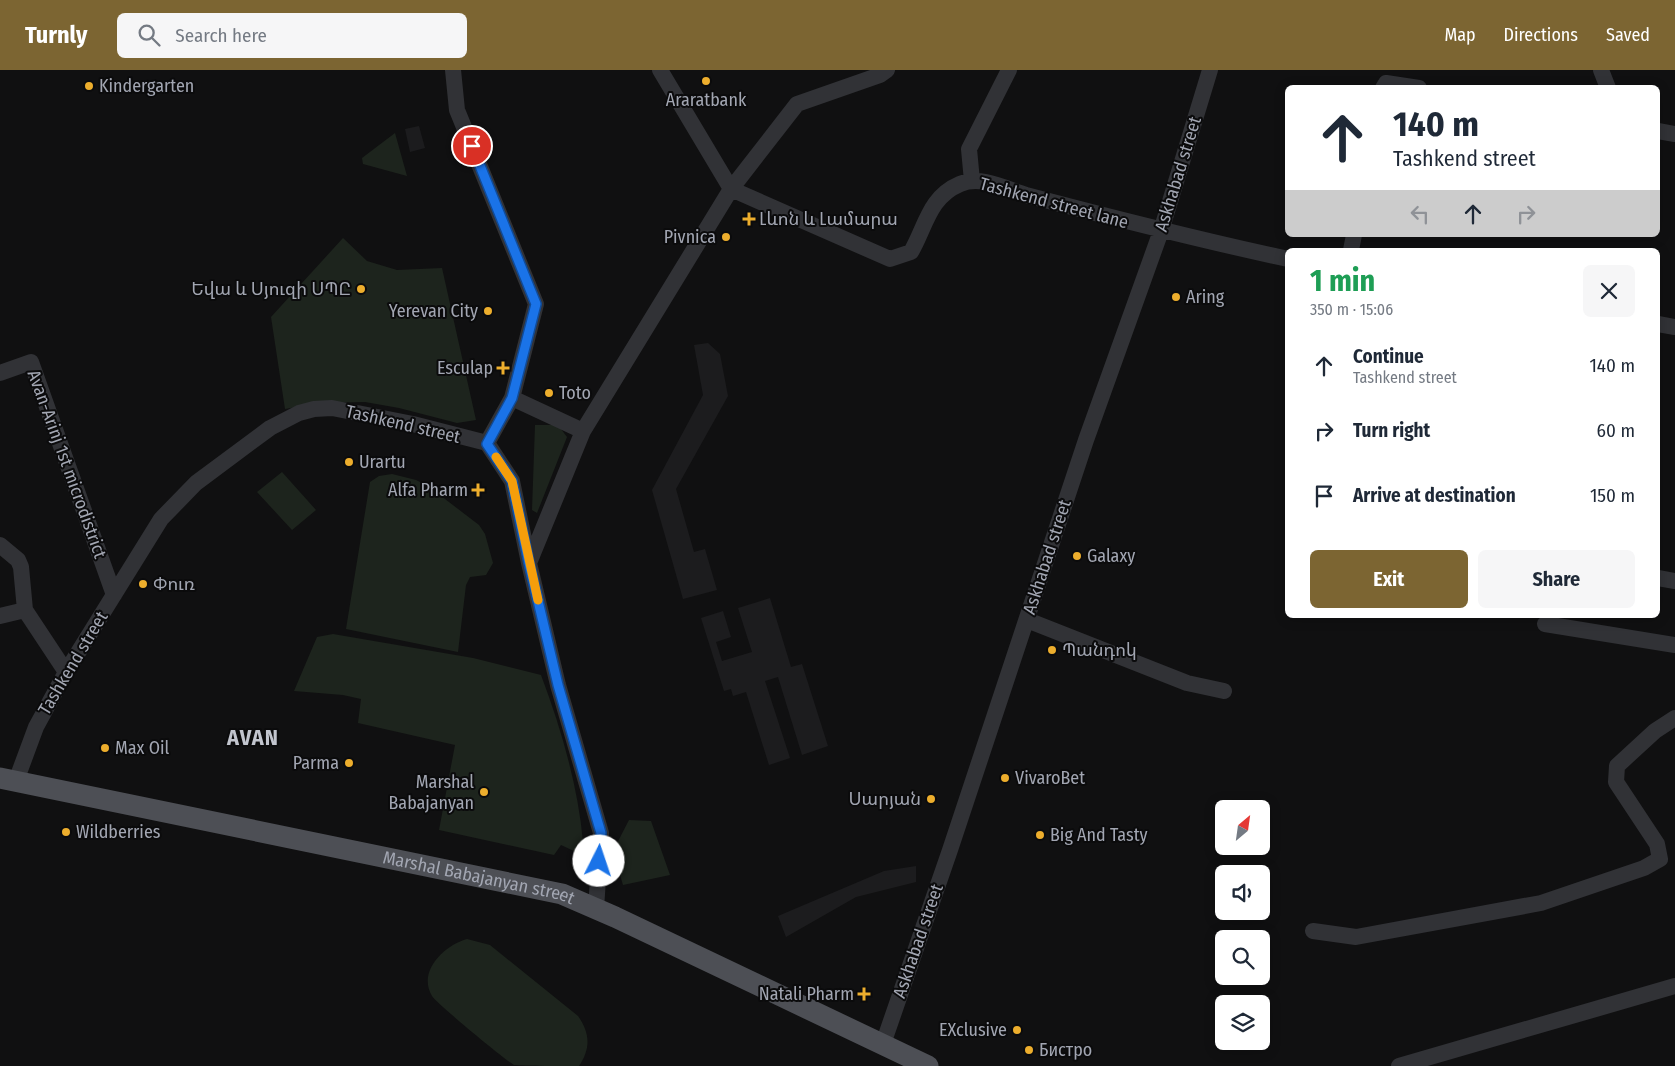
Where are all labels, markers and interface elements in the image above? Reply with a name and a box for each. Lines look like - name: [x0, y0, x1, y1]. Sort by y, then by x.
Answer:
- search box: [117, 13, 467, 58]
- text: Turnly: [25, 21, 87, 49]
- icon: search: [135, 21, 163, 49]
- text: Search here: [175, 24, 267, 47]
- text: Map: [1444, 24, 1476, 46]
- text: Directions: [1504, 24, 1578, 46]
- text: Saved: [1606, 24, 1650, 46]
- place label: Kindergarten: [99, 75, 194, 97]
- marker: Araratbank: [700, 75, 712, 87]
- marker: Kindergarten: [83, 80, 95, 92]
- place label: Araratbank: [666, 89, 747, 111]
- text: 140 m: [1393, 103, 1479, 145]
- icon: ahead: [1310, 105, 1375, 170]
- street label: Askhabad street: [1150, 114, 1206, 234]
- pin: [451, 125, 493, 167]
- icon: arrive: [458, 132, 486, 160]
- text: Tashkend street: [1393, 145, 1536, 172]
- street label: Tashkend street lane: [977, 173, 1131, 233]
- icon: left: [1406, 200, 1434, 228]
- icon: ahead: [1459, 200, 1487, 228]
- icon: right: [1512, 200, 1540, 228]
- place label: Լևոն և Լամարա: [759, 208, 898, 230]
- marker: Լևոն և Լամարա: [743, 213, 755, 225]
- place label: Pivnica: [664, 226, 716, 248]
- marker: Pivnica: [720, 231, 732, 243]
- text: 1 min: [1310, 263, 1375, 299]
- button: close: [1583, 265, 1635, 317]
- place label: Եվա և Սյուզի ՍՊԸ: [191, 278, 351, 300]
- marker: Եվա և Սյուզի ՍՊԸ: [355, 283, 367, 295]
- place label: Aring: [1186, 286, 1225, 308]
- marker: Aring: [1170, 291, 1182, 303]
- place label: Yerevan City: [389, 300, 478, 322]
- text: 350 m · 15:06: [1310, 300, 1393, 319]
- marker: Yerevan City: [482, 305, 494, 317]
- text: Continue: [1353, 345, 1424, 368]
- icon: ahead: [1310, 352, 1338, 380]
- text: 140 m: [1589, 354, 1635, 377]
- place label: Esculap: [437, 357, 493, 379]
- marker: Esculap: [497, 362, 509, 374]
- street label: Avan-Arinj 1st microdistrict: [23, 367, 111, 561]
- text: Tashkend street: [1353, 368, 1457, 387]
- place label: Toto: [559, 382, 591, 404]
- marker: Toto: [543, 387, 555, 399]
- street label: Tashkend street: [344, 400, 462, 448]
- icon: right: [1310, 417, 1338, 445]
- text: Turn right: [1353, 419, 1430, 442]
- text: 60 m: [1597, 419, 1635, 442]
- place label: Urartu: [359, 451, 406, 473]
- marker: Urartu: [343, 456, 355, 468]
- place label: Alfa Pharm: [388, 479, 468, 501]
- icon: arrive: [1310, 482, 1338, 510]
- marker: Alfa Pharm: [472, 484, 484, 496]
- text: Arrive at destination: [1353, 484, 1516, 507]
- text: 150 m: [1590, 484, 1635, 507]
- street label: Askhabad street: [1018, 497, 1076, 617]
- place label: Galaxy: [1087, 545, 1135, 567]
- marker: Galaxy: [1071, 550, 1083, 562]
- button: Exit: [1310, 550, 1468, 608]
- button: Share: [1478, 550, 1635, 608]
- place label: Փուռ: [153, 573, 195, 595]
- marker: Փուռ: [137, 578, 149, 590]
- street label: Tashkend street: [33, 607, 113, 719]
- place label: Պանդոկ: [1062, 639, 1137, 661]
- marker: Պանդոկ: [1046, 644, 1058, 656]
- district label: AVAN: [226, 724, 279, 751]
- place label: Max Oil: [115, 737, 170, 759]
- marker: Max Oil: [99, 742, 111, 754]
- place label: Parma: [293, 752, 339, 774]
- marker: Parma: [343, 757, 355, 769]
- place label: VivaroBet: [1015, 767, 1085, 789]
- place label: Marshal Babajanyan: [388, 771, 474, 814]
- marker: VivaroBet: [999, 772, 1011, 784]
- marker: Marshal Babajanyan: [478, 786, 490, 798]
- place label: Սարյան: [849, 788, 921, 810]
- marker: Սարյան: [925, 793, 937, 805]
- north arrow: [1215, 800, 1270, 855]
- map controls: [1215, 800, 1270, 1050]
- place label: Wildberries: [76, 821, 161, 843]
- place label: Big And Tasty: [1050, 824, 1148, 846]
- marker: Wildberries: [60, 826, 72, 838]
- marker: Big And Tasty: [1034, 829, 1046, 841]
- position arrow: [572, 834, 624, 886]
- street label: Marshal Babajanyan street: [381, 846, 578, 909]
- button: sound: [1215, 865, 1270, 920]
- street label: Askhabad street: [888, 881, 948, 1001]
- button: search: [1215, 930, 1270, 985]
- place label: Natali Pharm: [759, 983, 854, 1005]
- marker: Natali Pharm: [858, 988, 870, 1000]
- button: layers: [1215, 995, 1270, 1050]
- place label: EXclusive: [939, 1019, 1007, 1041]
- marker: EXclusive: [1011, 1024, 1023, 1036]
- place label: Бистро: [1039, 1039, 1092, 1061]
- marker: Бистро: [1023, 1044, 1035, 1056]

